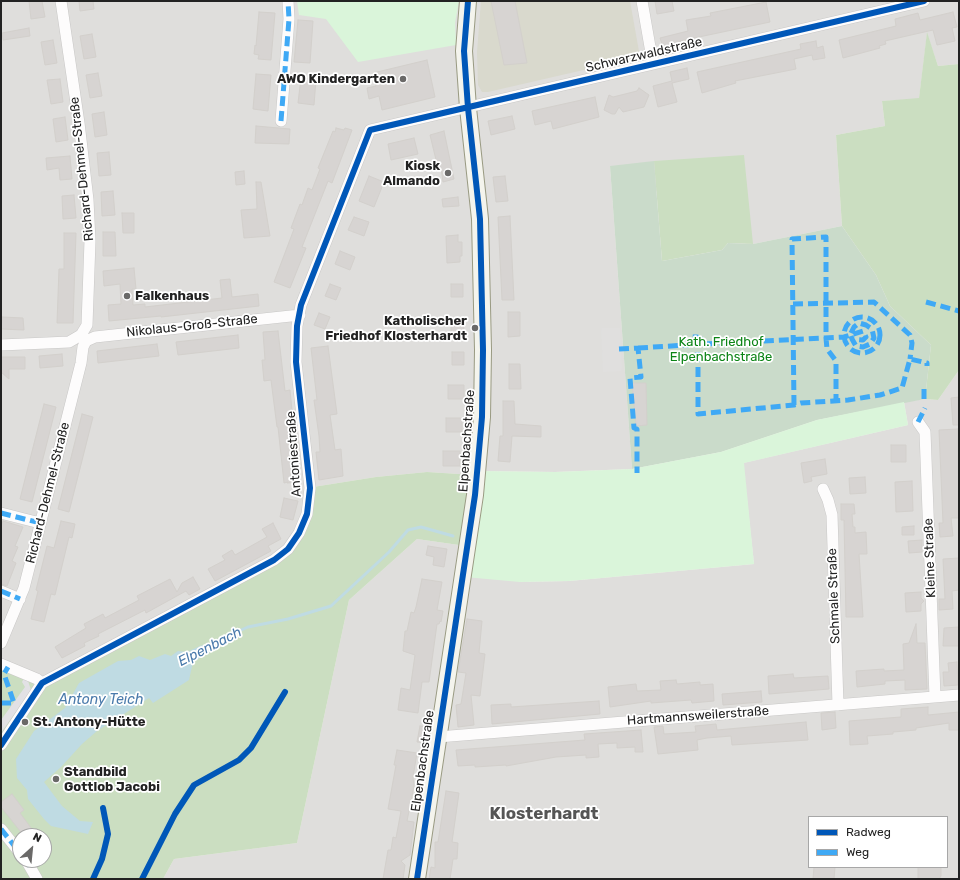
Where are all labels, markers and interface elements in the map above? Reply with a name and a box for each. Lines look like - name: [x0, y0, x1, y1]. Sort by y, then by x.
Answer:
- street label: Schwarzwaldstraße: [584, 34, 704, 76]
- place label: AWO Kindergarten: [277, 71, 395, 87]
- marker: AWO Kindergarten: [398, 74, 408, 84]
- street label: Richard-Dehmel-Straße: [67, 96, 97, 242]
- place label: Kiosk Almando: [383, 158, 440, 189]
- marker: Kiosk Almando: [443, 168, 453, 178]
- place label: Falkenhaus: [135, 288, 209, 304]
- marker: Falkenhaus: [122, 291, 132, 301]
- street label: Nikolaus-Groß-Straße: [126, 311, 258, 341]
- place label: Katholischer Friedhof Klosterhardt: [325, 313, 467, 344]
- marker: Katholischer Friedhof Klosterhardt: [470, 323, 480, 333]
- park label: Kath. Friedhof Elpenbachstraße: [670, 334, 772, 365]
- street label: Elpenbachstraße: [456, 389, 478, 493]
- street label: Antoniestraße: [283, 411, 305, 497]
- street label: Richard-Dehmel-Straße: [23, 421, 73, 565]
- street label: Kleine Straße: [921, 518, 939, 598]
- street label: Schmale Straße: [825, 548, 843, 644]
- water label: Elpenbach: [175, 624, 245, 670]
- water label: Antony Teich: [59, 692, 143, 708]
- street label: Hartmannsweilerstraße: [627, 703, 769, 729]
- street label: Elpenbachstraße: [408, 709, 438, 813]
- place label: St. Antony-Hütte: [33, 714, 145, 730]
- marker: St. Antony-Hütte: [20, 717, 30, 727]
- place label: Standbild Gottlob Jacobi: [64, 764, 160, 795]
- marker: Standbild Gottlob Jacobi: [51, 774, 61, 784]
- district label: Klosterhardt: [489, 804, 599, 824]
- legend: [808, 816, 948, 868]
- text: Radweg: [846, 825, 891, 839]
- north arrow: [12, 828, 52, 868]
- text: N: [31, 830, 44, 845]
- text: Weg: [846, 845, 869, 859]

